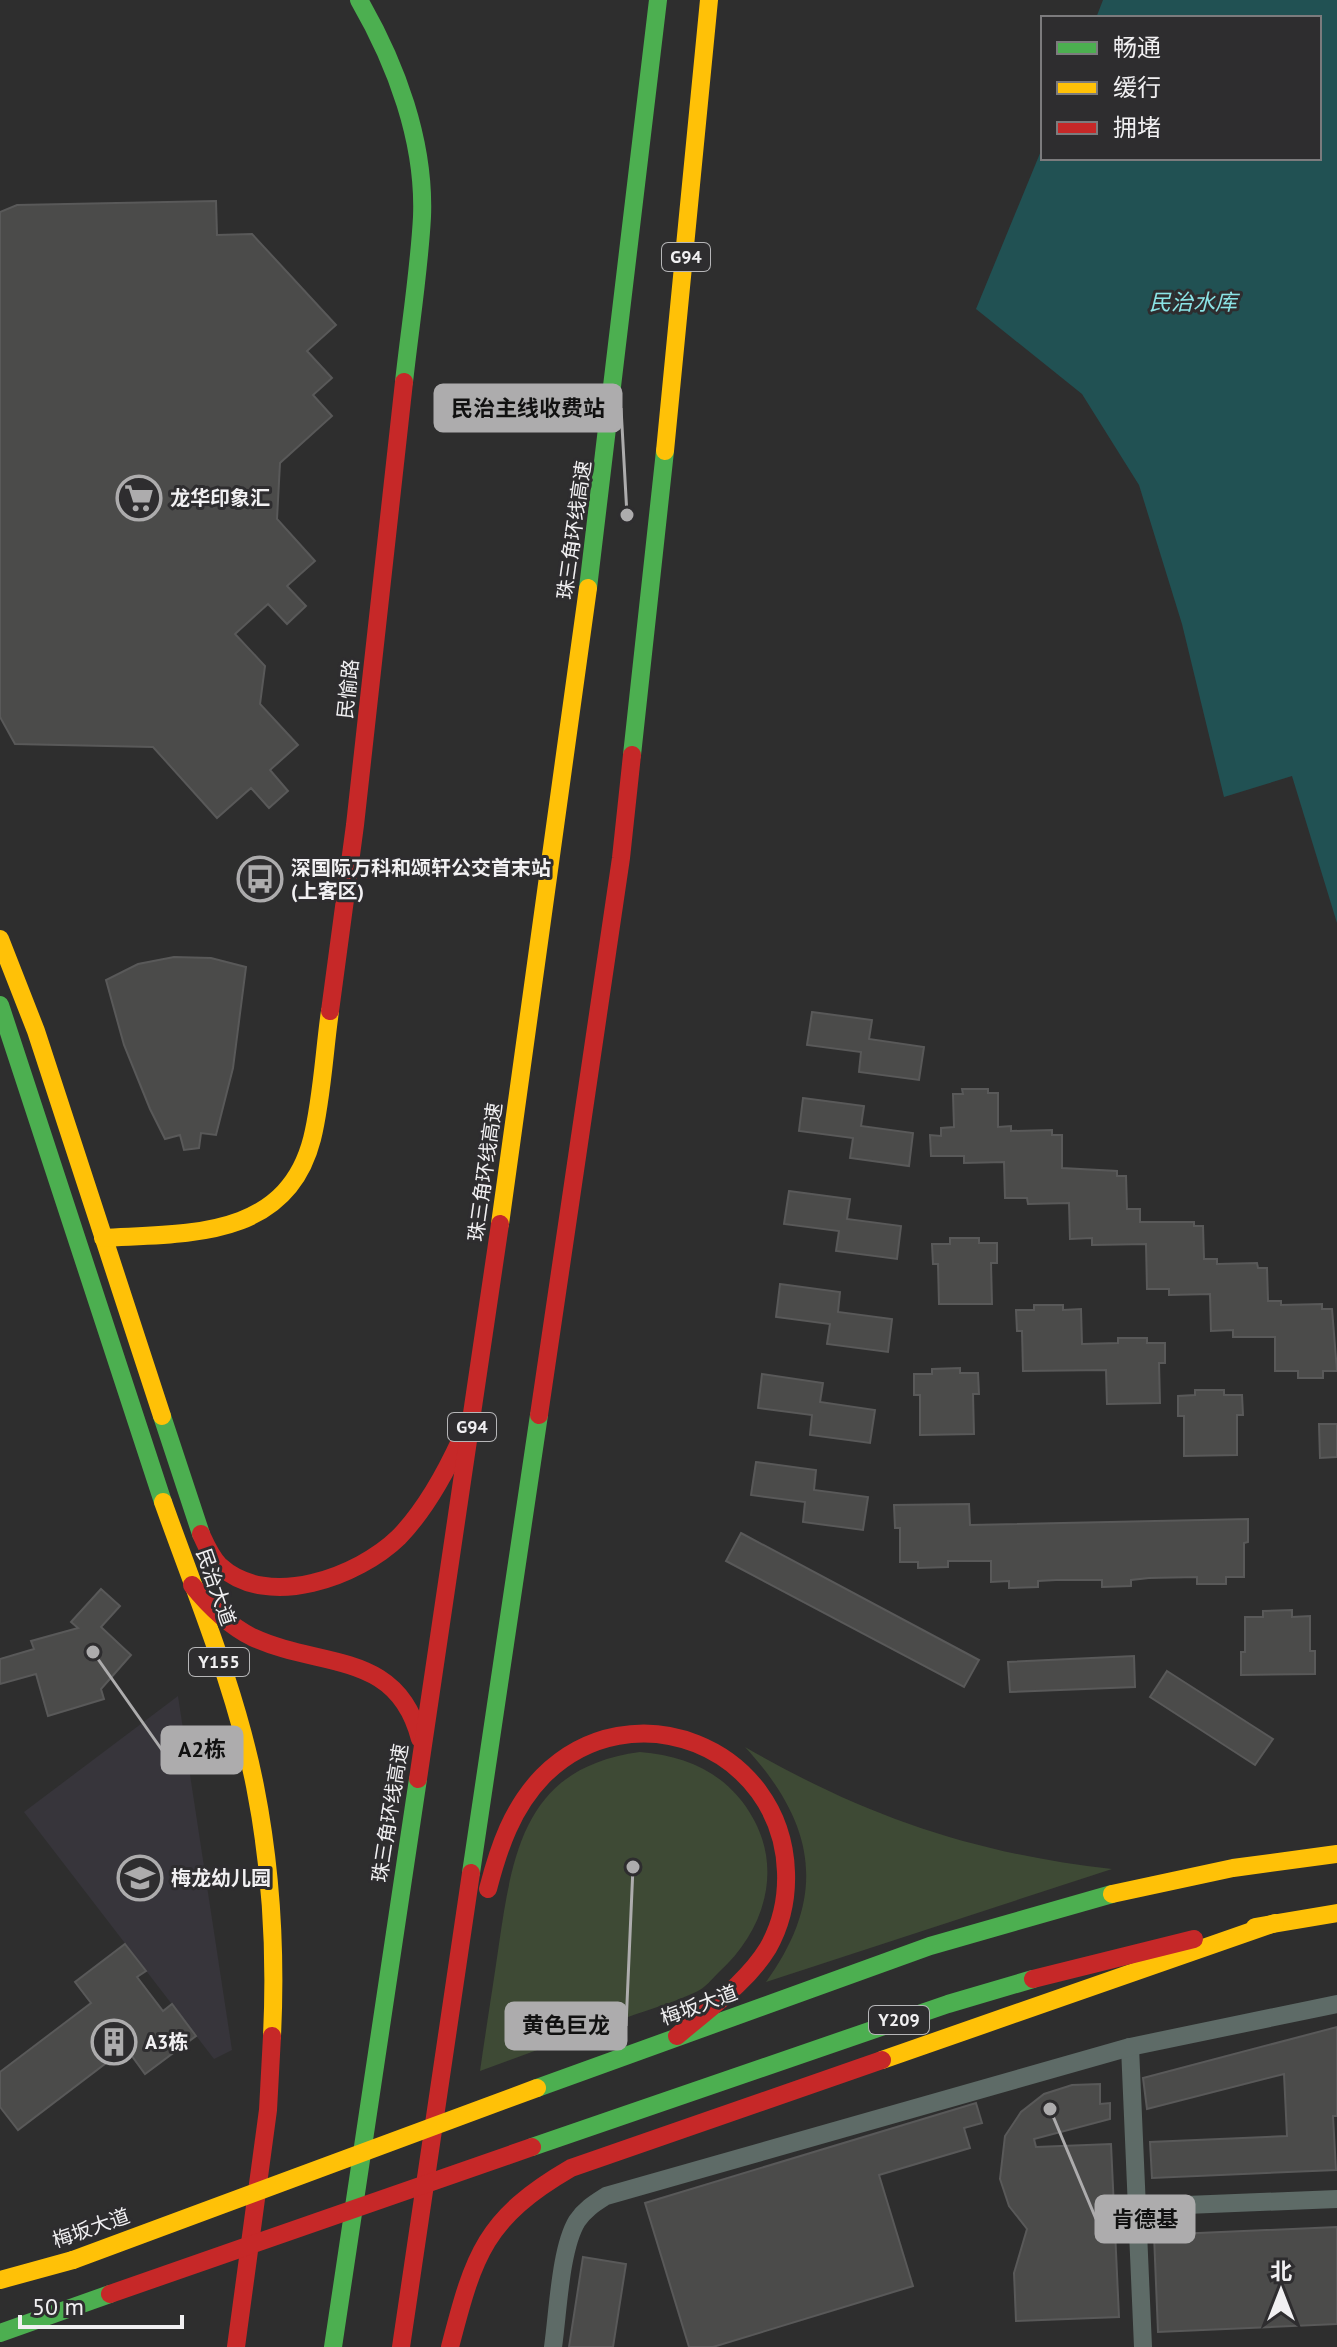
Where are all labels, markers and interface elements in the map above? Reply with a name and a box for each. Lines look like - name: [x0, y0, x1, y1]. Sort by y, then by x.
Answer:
- legend: [1041, 16, 1321, 160]
- text: 畅通: [1113, 32, 1161, 63]
- text: 缓行: [1113, 72, 1161, 103]
- text: 拥堵: [1113, 112, 1161, 143]
- road number: G94: [662, 243, 710, 271]
- water label: 民治水库: [1149, 288, 1241, 316]
- callout: 民治主线收费站: [435, 385, 621, 431]
- text: 民治主线收费站: [451, 394, 605, 422]
- street label: 珠三角环线高速: [551, 459, 597, 601]
- supermarket icon: 龙华印象汇: [115, 474, 163, 522]
- place label: 龙华印象汇: [170, 485, 270, 511]
- street label: 民愉路: [332, 658, 364, 720]
- bus stop icon: 深国际万科和颂轩公交首末站 (上客区): [236, 855, 284, 903]
- place label: 深国际万科和颂轩公交首末站 (上客区): [291, 855, 551, 904]
- street label: 珠三角环线高速: [462, 1101, 508, 1243]
- road number: G94: [448, 1413, 496, 1441]
- street label: 民治大道: [191, 1545, 241, 1629]
- road number: Y155: [189, 1648, 249, 1676]
- callout: A2栋: [162, 1727, 242, 1773]
- text: A2栋: [178, 1735, 226, 1763]
- street label: 珠三角环线高速: [366, 1742, 414, 1884]
- school or university icon: 梅龙幼儿园: [116, 1854, 164, 1902]
- place label: 梅龙幼儿园: [171, 1865, 271, 1891]
- street label: 梅坂大道: [657, 1979, 741, 2031]
- callout: 黄色巨龙: [506, 2003, 626, 2049]
- road number: Y209: [869, 2006, 929, 2034]
- text: 黄色巨龙: [522, 2011, 610, 2039]
- building icon: A3栋: [90, 2018, 138, 2066]
- place label: A3栋: [145, 2029, 188, 2055]
- callout: 肯德基: [1096, 2196, 1194, 2242]
- street label: 梅坂大道: [49, 2203, 133, 2253]
- text: 肯德基: [1112, 2205, 1178, 2233]
- north arrow: [1241, 2251, 1321, 2331]
- text: 北: [1270, 2257, 1292, 2285]
- scale bar: [20, 2279, 182, 2329]
- text: 50 m: [32, 2291, 84, 2322]

